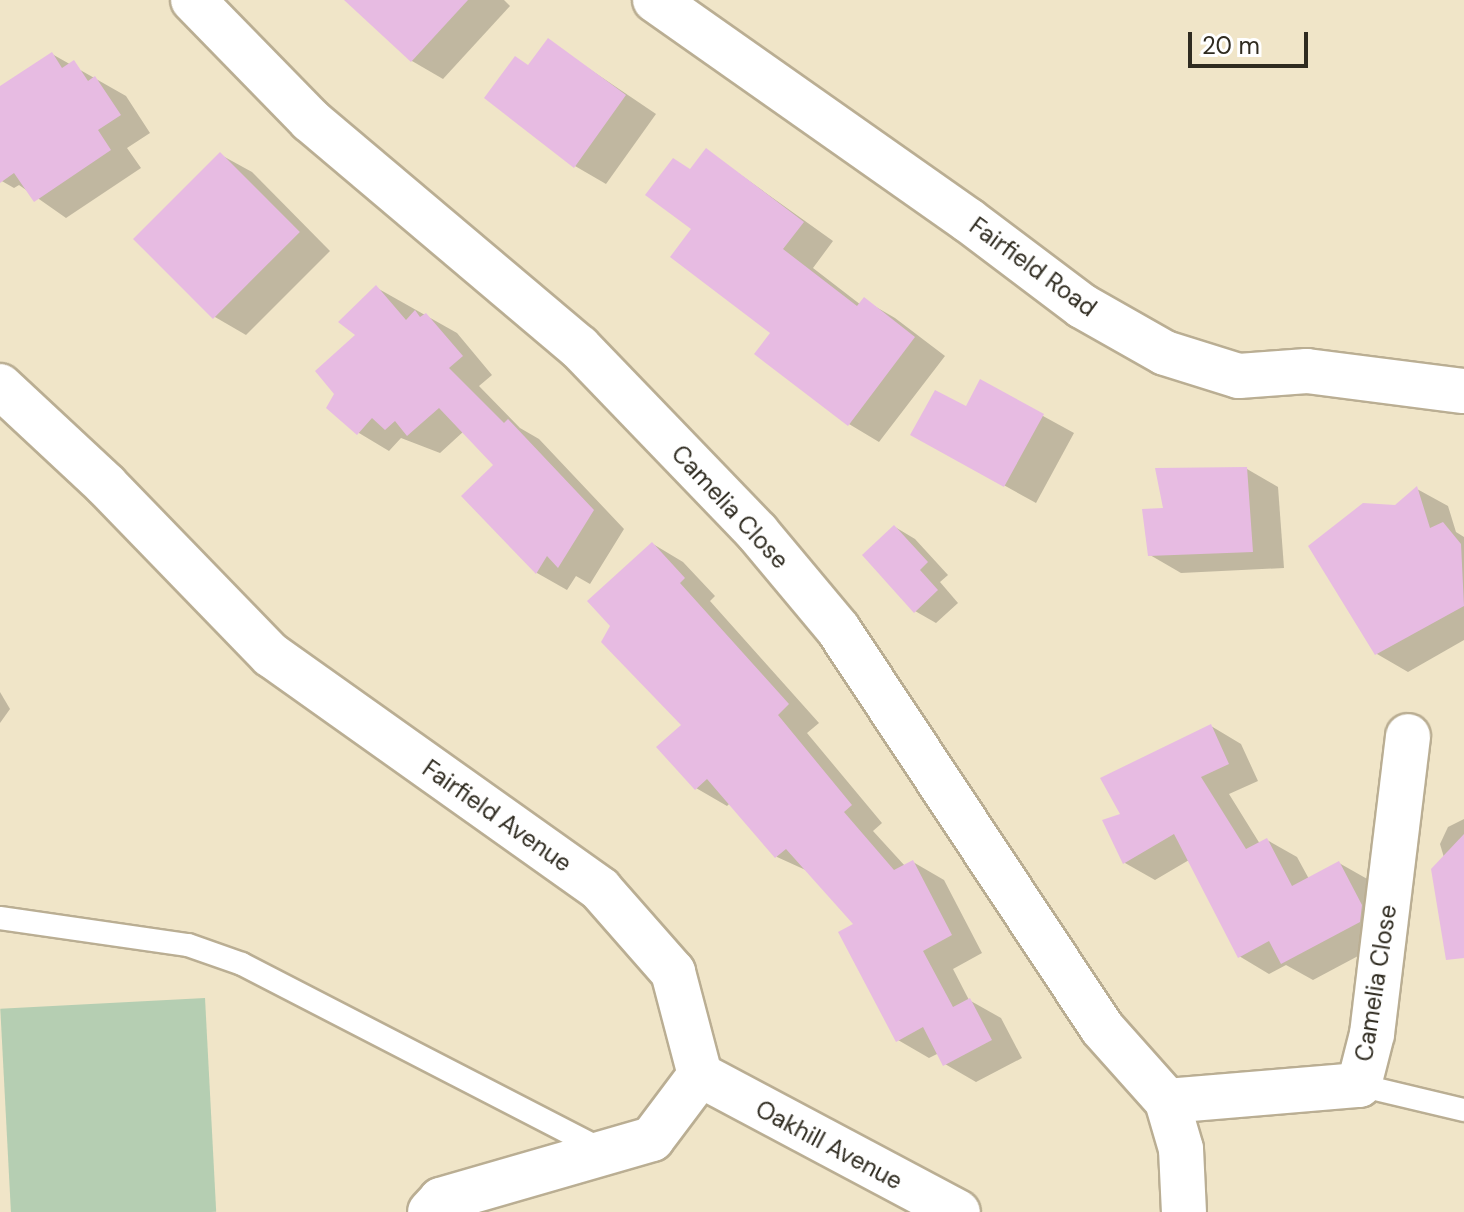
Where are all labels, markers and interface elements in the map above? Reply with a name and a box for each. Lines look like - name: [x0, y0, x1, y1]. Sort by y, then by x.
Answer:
- scale bar: [1192, 16, 1312, 66]
- text: 20 m: [1202, 30, 1260, 61]
- street label: Fairfield Road: [964, 211, 1102, 323]
- street label: Camelia Close: [665, 439, 795, 575]
- street label: Fairfield Avenue: [417, 754, 577, 878]
- street label: Camelia Close: [1349, 903, 1403, 1063]
- street label: Oakhill Avenue: [751, 1094, 907, 1196]

